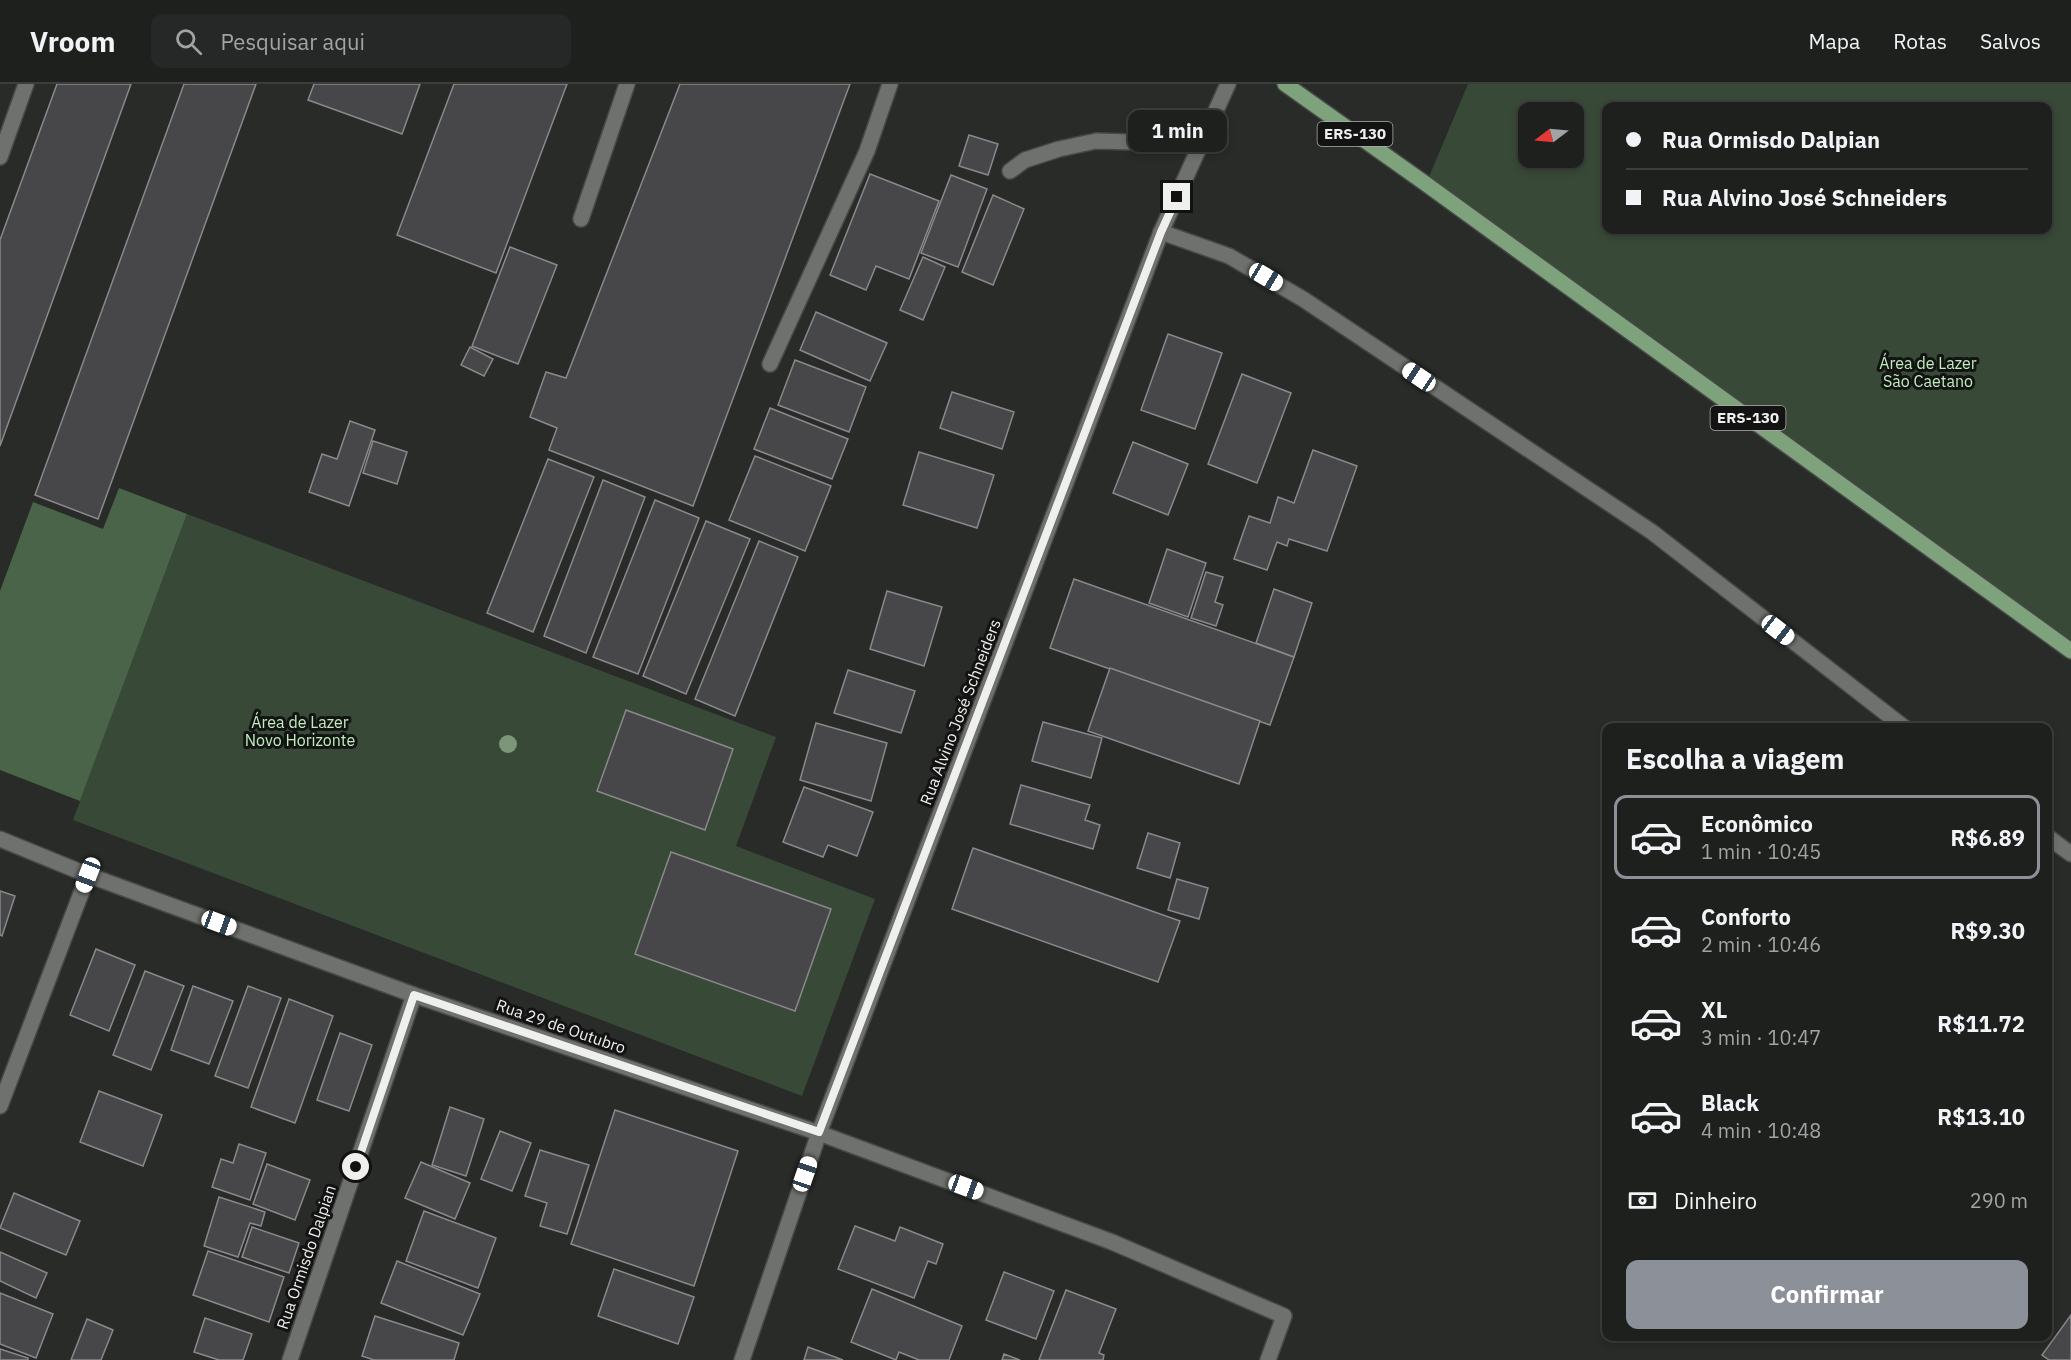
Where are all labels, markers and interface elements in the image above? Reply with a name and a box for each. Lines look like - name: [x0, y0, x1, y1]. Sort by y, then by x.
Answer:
- search box: [151, 14, 571, 68]
- text: Vroom: [30, 23, 115, 60]
- icon: search: [172, 25, 205, 58]
- text: Pesquisar aqui: [220, 27, 365, 56]
- text: Mapa: [1809, 27, 1860, 55]
- text: Rotas: [1893, 27, 1947, 55]
- text: Salvos: [1980, 27, 2041, 55]
- north arrow: [1518, 102, 1584, 168]
- map controls: [1518, 102, 1584, 168]
- callout: 1 min: [1128, 110, 1226, 152]
- text: 1 min: [1151, 117, 1204, 144]
- road number: ERS-130: [1318, 122, 1392, 146]
- text: Rua Ormisdo Dalpian: [1662, 125, 1880, 154]
- route end: [1163, 183, 1190, 210]
- text: Rua Alvino José Schneiders: [1662, 183, 1947, 212]
- car: [1246, 260, 1286, 294]
- park label: Área de Lazer São Caetano: [1879, 352, 1977, 391]
- car: [1399, 359, 1439, 395]
- road number: ERS-130: [1710, 406, 1786, 430]
- car: [1758, 612, 1798, 648]
- street label: Rua Alvino José Schneiders: [915, 616, 1005, 808]
- park label: Área de Lazer Novo Horizonte: [245, 711, 355, 750]
- text: Escolha a viagem: [1626, 741, 1844, 776]
- text: Econômico: [1701, 809, 1813, 838]
- icon: car: [1629, 810, 1683, 864]
- text: R$6.89: [1951, 823, 2025, 852]
- text: 1 min · 10:45: [1701, 838, 1821, 865]
- car: [73, 855, 103, 895]
- text: Conforto: [1701, 902, 1791, 931]
- icon: car: [1629, 903, 1683, 957]
- car: [199, 908, 239, 938]
- text: R$9.30: [1951, 916, 2025, 945]
- text: 2 min · 10:46: [1701, 931, 1821, 958]
- street label: Rua 29 de Outubro: [494, 994, 628, 1058]
- text: XL: [1701, 995, 1727, 1024]
- icon: car: [1629, 996, 1683, 1050]
- text: R$11.72: [1937, 1009, 2025, 1038]
- text: 3 min · 10:47: [1701, 1024, 1821, 1051]
- text: Black: [1701, 1088, 1759, 1117]
- icon: car: [1629, 1089, 1683, 1143]
- text: R$13.10: [1937, 1102, 2025, 1131]
- text: 4 min · 10:48: [1701, 1117, 1821, 1144]
- route start: [342, 1153, 369, 1180]
- car: [791, 1154, 819, 1194]
- car: [946, 1172, 986, 1202]
- street label: Rua Ormisdo Dalpian: [272, 1182, 340, 1332]
- icon: cash: [1626, 1184, 1659, 1217]
- text: Dinheiro: [1674, 1186, 1757, 1215]
- text: 290 m: [1970, 1187, 2028, 1214]
- button: Confirmar: [1626, 1260, 2028, 1329]

